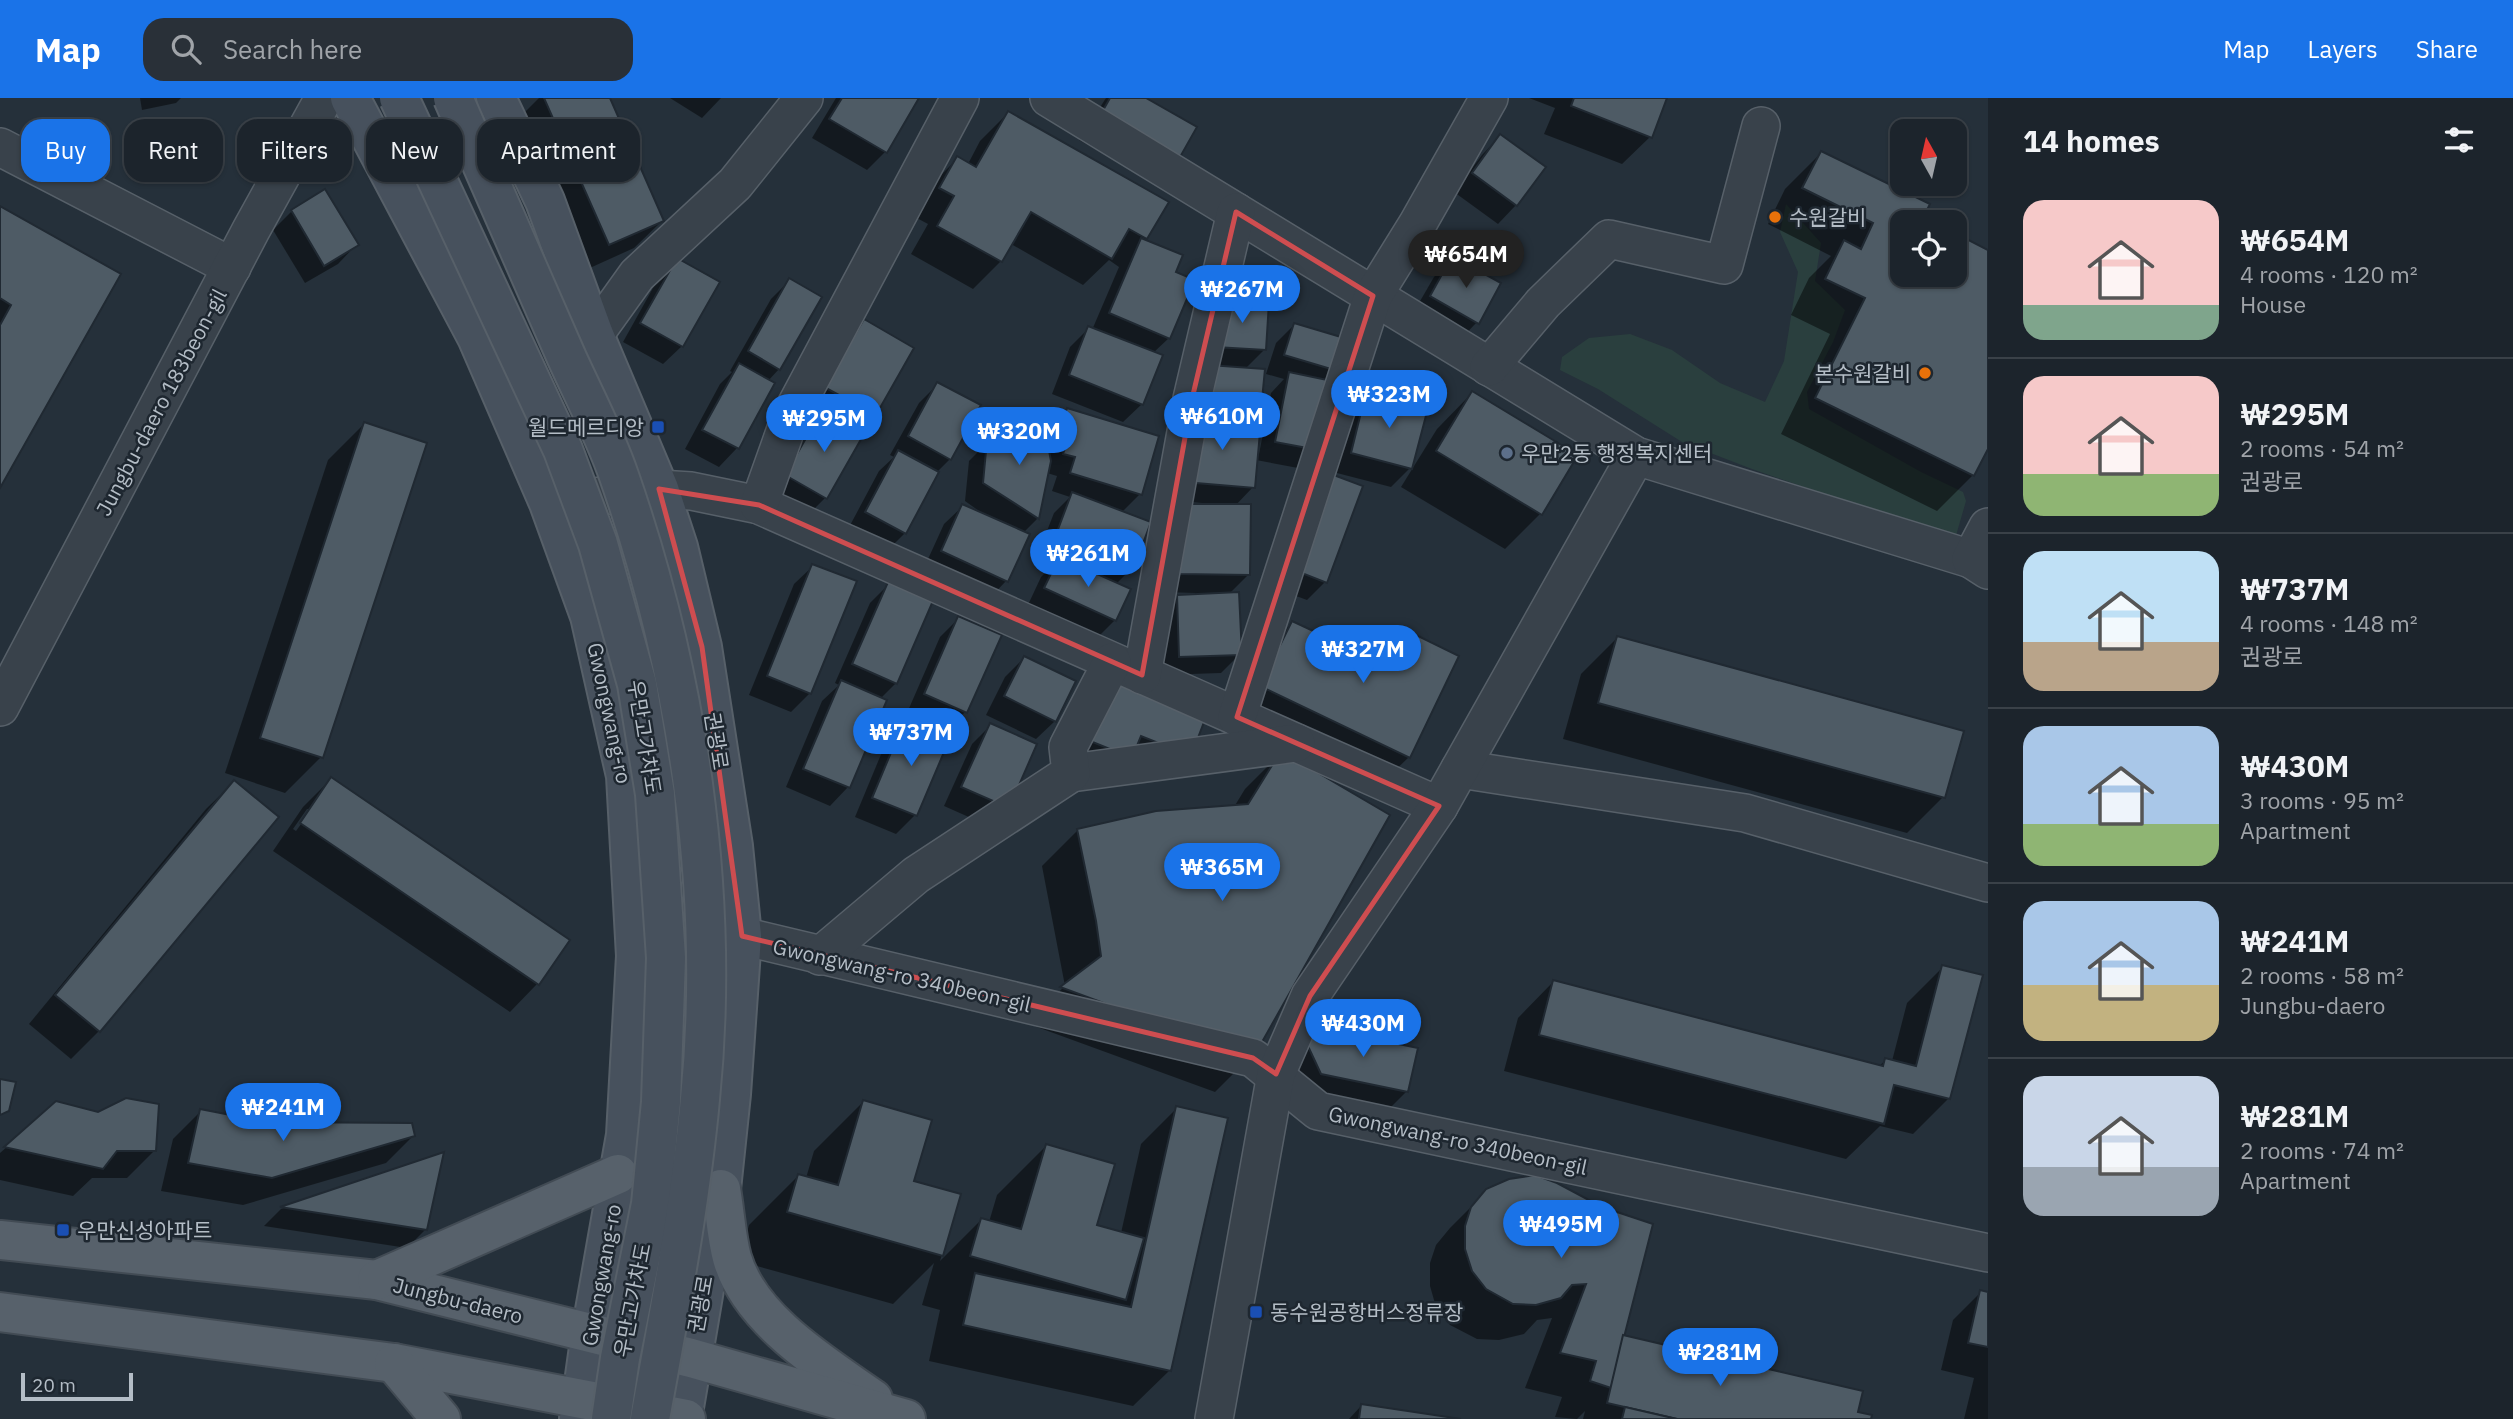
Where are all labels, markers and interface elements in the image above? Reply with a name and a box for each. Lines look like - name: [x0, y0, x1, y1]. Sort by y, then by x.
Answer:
- search box: [143, 18, 633, 81]
- text: Map: [35, 28, 101, 71]
- icon: search: [167, 30, 205, 68]
- text: Search here: [223, 32, 362, 66]
- text: Map: [2223, 33, 2270, 65]
- text: Layers: [2308, 33, 2378, 65]
- text: Share: [2416, 33, 2478, 65]
- chip: Buy: [21, 119, 110, 182]
- chip: Rent: [124, 119, 223, 182]
- chip: Filters: [237, 119, 352, 182]
- chip: New: [366, 119, 463, 182]
- chip: Apartment: [477, 119, 640, 182]
- north arrow: [1890, 119, 1967, 196]
- map controls: [1890, 119, 1967, 287]
- text: 14 homes: [2023, 121, 2160, 160]
- icon: filters: [2440, 121, 2478, 159]
- place label: 수원갈비: [1789, 203, 1866, 231]
- marker: 수원갈비: [1767, 209, 1783, 225]
- button: locate: [1890, 210, 1967, 287]
- text: ₩654M: [2240, 220, 2349, 259]
- icon: home: [2079, 228, 2163, 312]
- pin: ₩654M: [1417, 230, 1515, 290]
- text: ₩654M: [1424, 238, 1508, 268]
- text: 4 rooms · 120 m²: [2240, 259, 2418, 289]
- pin: ₩267M: [1193, 266, 1291, 325]
- text: ₩267M: [1200, 273, 1284, 303]
- street label: Jungbu-daero 183beon-gil: [89, 283, 233, 520]
- text: House: [2240, 289, 2306, 319]
- place label: 본수원갈비: [1814, 359, 1911, 387]
- marker: 본수원갈비: [1917, 365, 1933, 381]
- pin: ₩323M: [1340, 370, 1438, 430]
- text: ₩323M: [1347, 378, 1431, 408]
- pin: ₩610M: [1173, 392, 1271, 452]
- pin: ₩295M: [775, 394, 873, 454]
- text: ₩295M: [2240, 394, 2349, 433]
- text: ₩610M: [1180, 400, 1264, 430]
- text: ₩295M: [782, 402, 866, 432]
- icon: home: [2079, 404, 2163, 488]
- pin: ₩320M: [970, 408, 1068, 467]
- place label: 월드메르디앙: [528, 413, 644, 441]
- text: ₩320M: [977, 415, 1061, 445]
- marker: 월드메르디앙: [650, 419, 666, 435]
- text: 2 rooms · 54 m²: [2240, 433, 2404, 463]
- place label: 우만2동 행정복지센터: [1521, 439, 1712, 467]
- marker: 우만2동 행정복지센터: [1499, 445, 1515, 461]
- text: 권광로: [2240, 466, 2303, 496]
- pin: ₩261M: [1039, 530, 1137, 589]
- text: ₩261M: [1046, 537, 1130, 567]
- text: ₩737M: [2240, 569, 2349, 608]
- icon: home: [2079, 579, 2163, 663]
- text: 4 rooms · 148 m²: [2240, 608, 2418, 638]
- pin: ₩327M: [1314, 626, 1412, 685]
- text: ₩327M: [1321, 633, 1405, 663]
- street label: Gwongwang-ro: [581, 640, 639, 786]
- text: 권광로: [2240, 641, 2303, 671]
- street label: 우만고가차도: [622, 678, 668, 796]
- pin: ₩737M: [862, 708, 960, 768]
- street label: 권광로: [699, 710, 735, 772]
- text: ₩737M: [869, 716, 953, 746]
- text: ₩430M: [2240, 746, 2349, 785]
- icon: home: [2079, 754, 2163, 838]
- text: 3 rooms · 95 m²: [2240, 785, 2404, 815]
- text: Apartment: [2240, 815, 2351, 845]
- pin: ₩365M: [1173, 844, 1271, 903]
- text: ₩365M: [1180, 851, 1264, 881]
- text: ₩241M: [2240, 921, 2349, 960]
- icon: home: [2079, 929, 2163, 1013]
- street label: Gwongwang-ro 340beon-gil: [770, 932, 1034, 1018]
- text: 2 rooms · 58 m²: [2240, 960, 2404, 990]
- text: Jungbu-daero: [2240, 990, 2385, 1020]
- pin: ₩430M: [1314, 1000, 1412, 1059]
- text: ₩430M: [1321, 1007, 1405, 1037]
- pin: ₩241M: [234, 1084, 332, 1143]
- text: ₩241M: [241, 1091, 325, 1121]
- text: ₩281M: [2240, 1096, 2349, 1135]
- street label: Gwongwang-ro 340beon-gil: [1326, 1099, 1590, 1181]
- icon: home: [2079, 1104, 2163, 1188]
- text: 2 rooms · 74 m²: [2240, 1135, 2404, 1165]
- text: Apartment: [2240, 1165, 2351, 1195]
- pin: ₩495M: [1512, 1200, 1610, 1260]
- street label: Gwongwang-ro: [575, 1202, 627, 1348]
- text: ₩495M: [1519, 1208, 1603, 1238]
- place label: 우만신성아파트: [77, 1216, 212, 1244]
- marker: 우만신성아파트: [55, 1222, 71, 1238]
- street label: 우만고가차도: [607, 1240, 657, 1360]
- street label: Jungbu-daero: [390, 1270, 526, 1330]
- street label: 권광로: [681, 1273, 719, 1335]
- place label: 동수원공항버스정류장: [1270, 1298, 1463, 1326]
- marker: 동수원공항버스정류장: [1248, 1304, 1264, 1320]
- pin: ₩281M: [1671, 1328, 1769, 1388]
- text: ₩281M: [1678, 1336, 1762, 1366]
- scale bar: [21, 1370, 133, 1402]
- text: 20 m: [32, 1373, 76, 1397]

